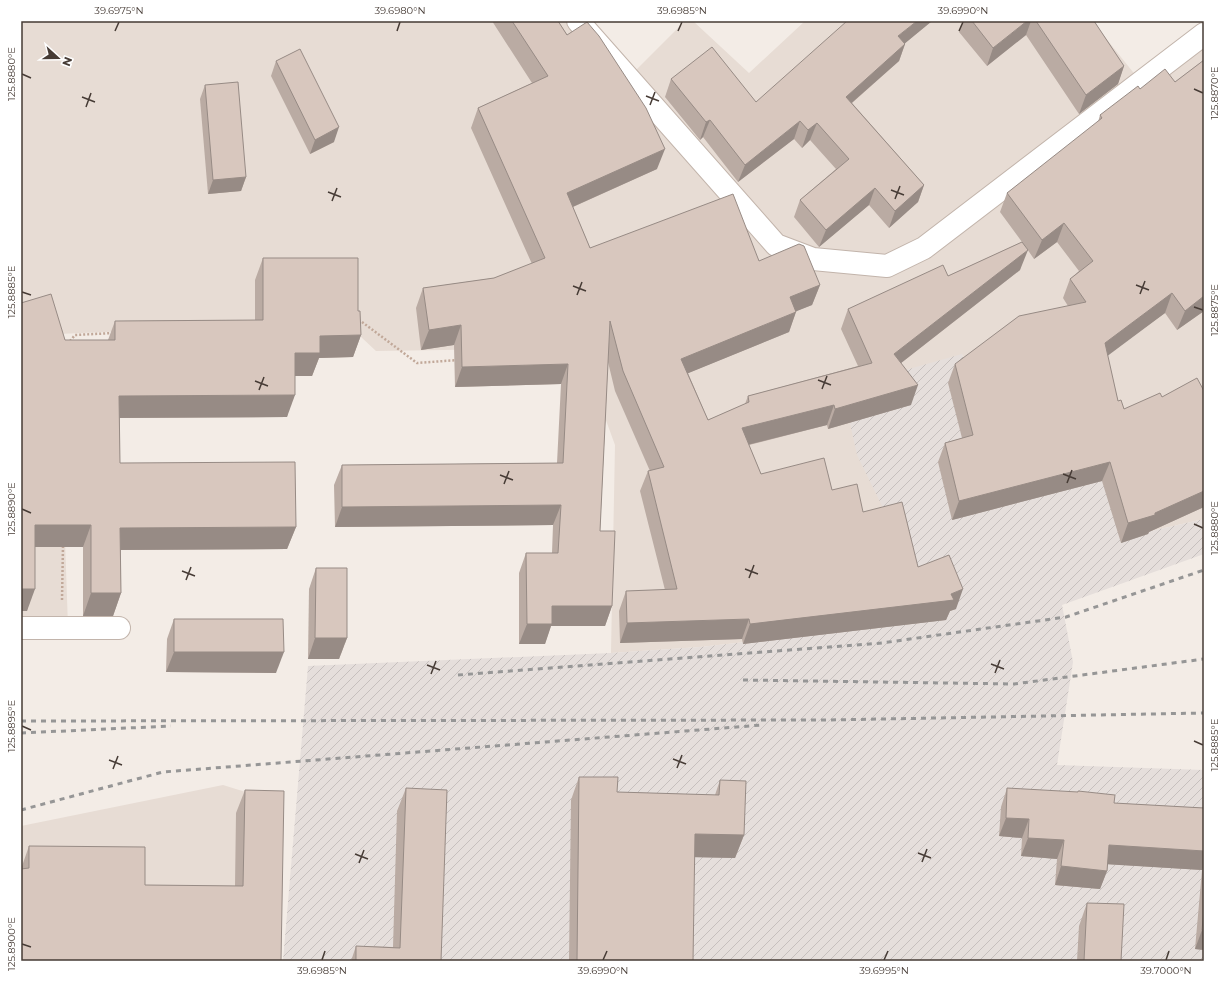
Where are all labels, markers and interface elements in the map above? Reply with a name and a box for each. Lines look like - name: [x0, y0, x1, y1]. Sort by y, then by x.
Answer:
- text: 39.6975°N: [94, 4, 144, 17]
- text: 39.6980°N: [374, 4, 426, 17]
- text: 39.6985°N: [657, 4, 707, 17]
- text: 39.6990°N: [938, 4, 988, 17]
- north arrow: [38, 38, 78, 78]
- text: 125.8880°E: [5, 47, 18, 101]
- text: N: [59, 55, 75, 68]
- text: 125.8870°E: [1208, 66, 1221, 120]
- text: 125.8885°E: [5, 265, 18, 318]
- text: 125.8875°E: [1208, 284, 1221, 336]
- text: 125.8890°E: [5, 482, 18, 536]
- text: 125.8880°E: [1208, 501, 1221, 555]
- text: 125.8895°E: [5, 699, 18, 752]
- text: 125.8885°E: [1208, 718, 1221, 771]
- text: 125.8900°E: [5, 917, 18, 971]
- text: 39.6985°N: [297, 964, 347, 977]
- text: 39.6990°N: [578, 964, 628, 977]
- text: 39.6995°N: [859, 964, 909, 977]
- text: 39.7000°N: [1140, 964, 1192, 977]

